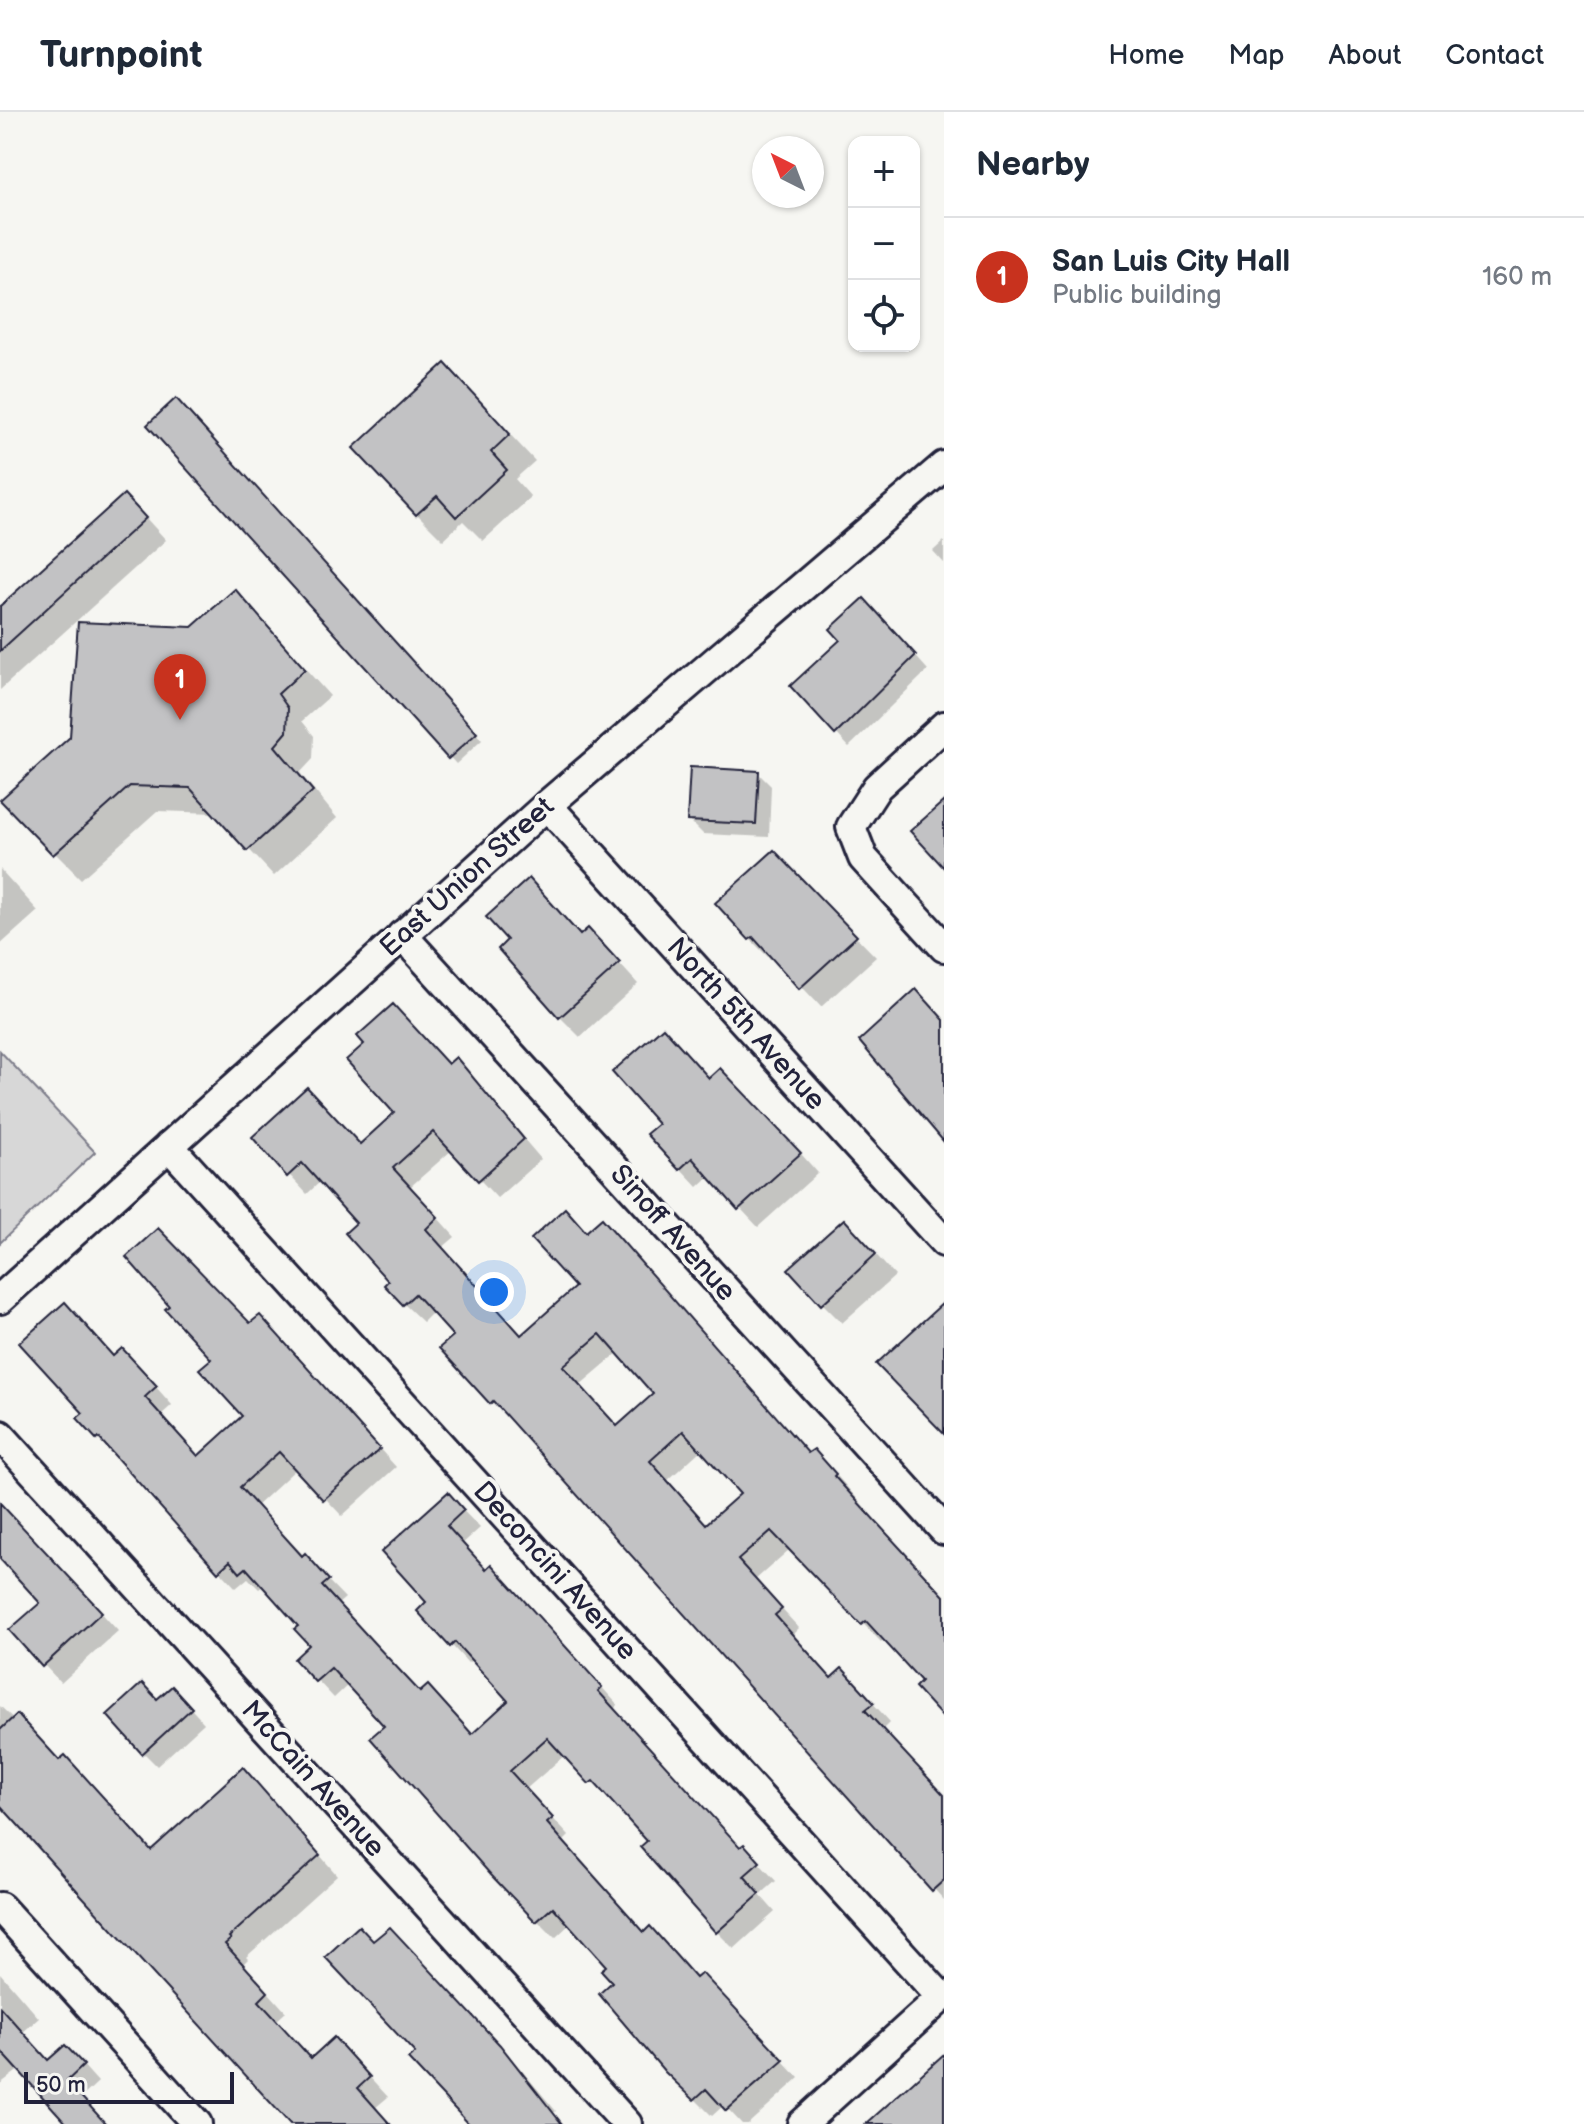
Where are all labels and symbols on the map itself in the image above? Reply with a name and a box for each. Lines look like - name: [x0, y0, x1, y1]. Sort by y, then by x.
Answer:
- north arrow: [752, 136, 824, 208]
- pin: 1: [154, 654, 206, 720]
- street label: East Union Street: [373, 790, 561, 964]
- street label: North 5th Avenue: [660, 931, 832, 1117]
- street label: Sinoff Avenue: [603, 1158, 743, 1308]
- your location: [474, 1272, 514, 1312]
- street label: Deconcini Avenue: [466, 1475, 644, 1667]
- street label: McCain Avenue: [234, 1694, 392, 1864]
- scale bar: [24, 2068, 234, 2104]

